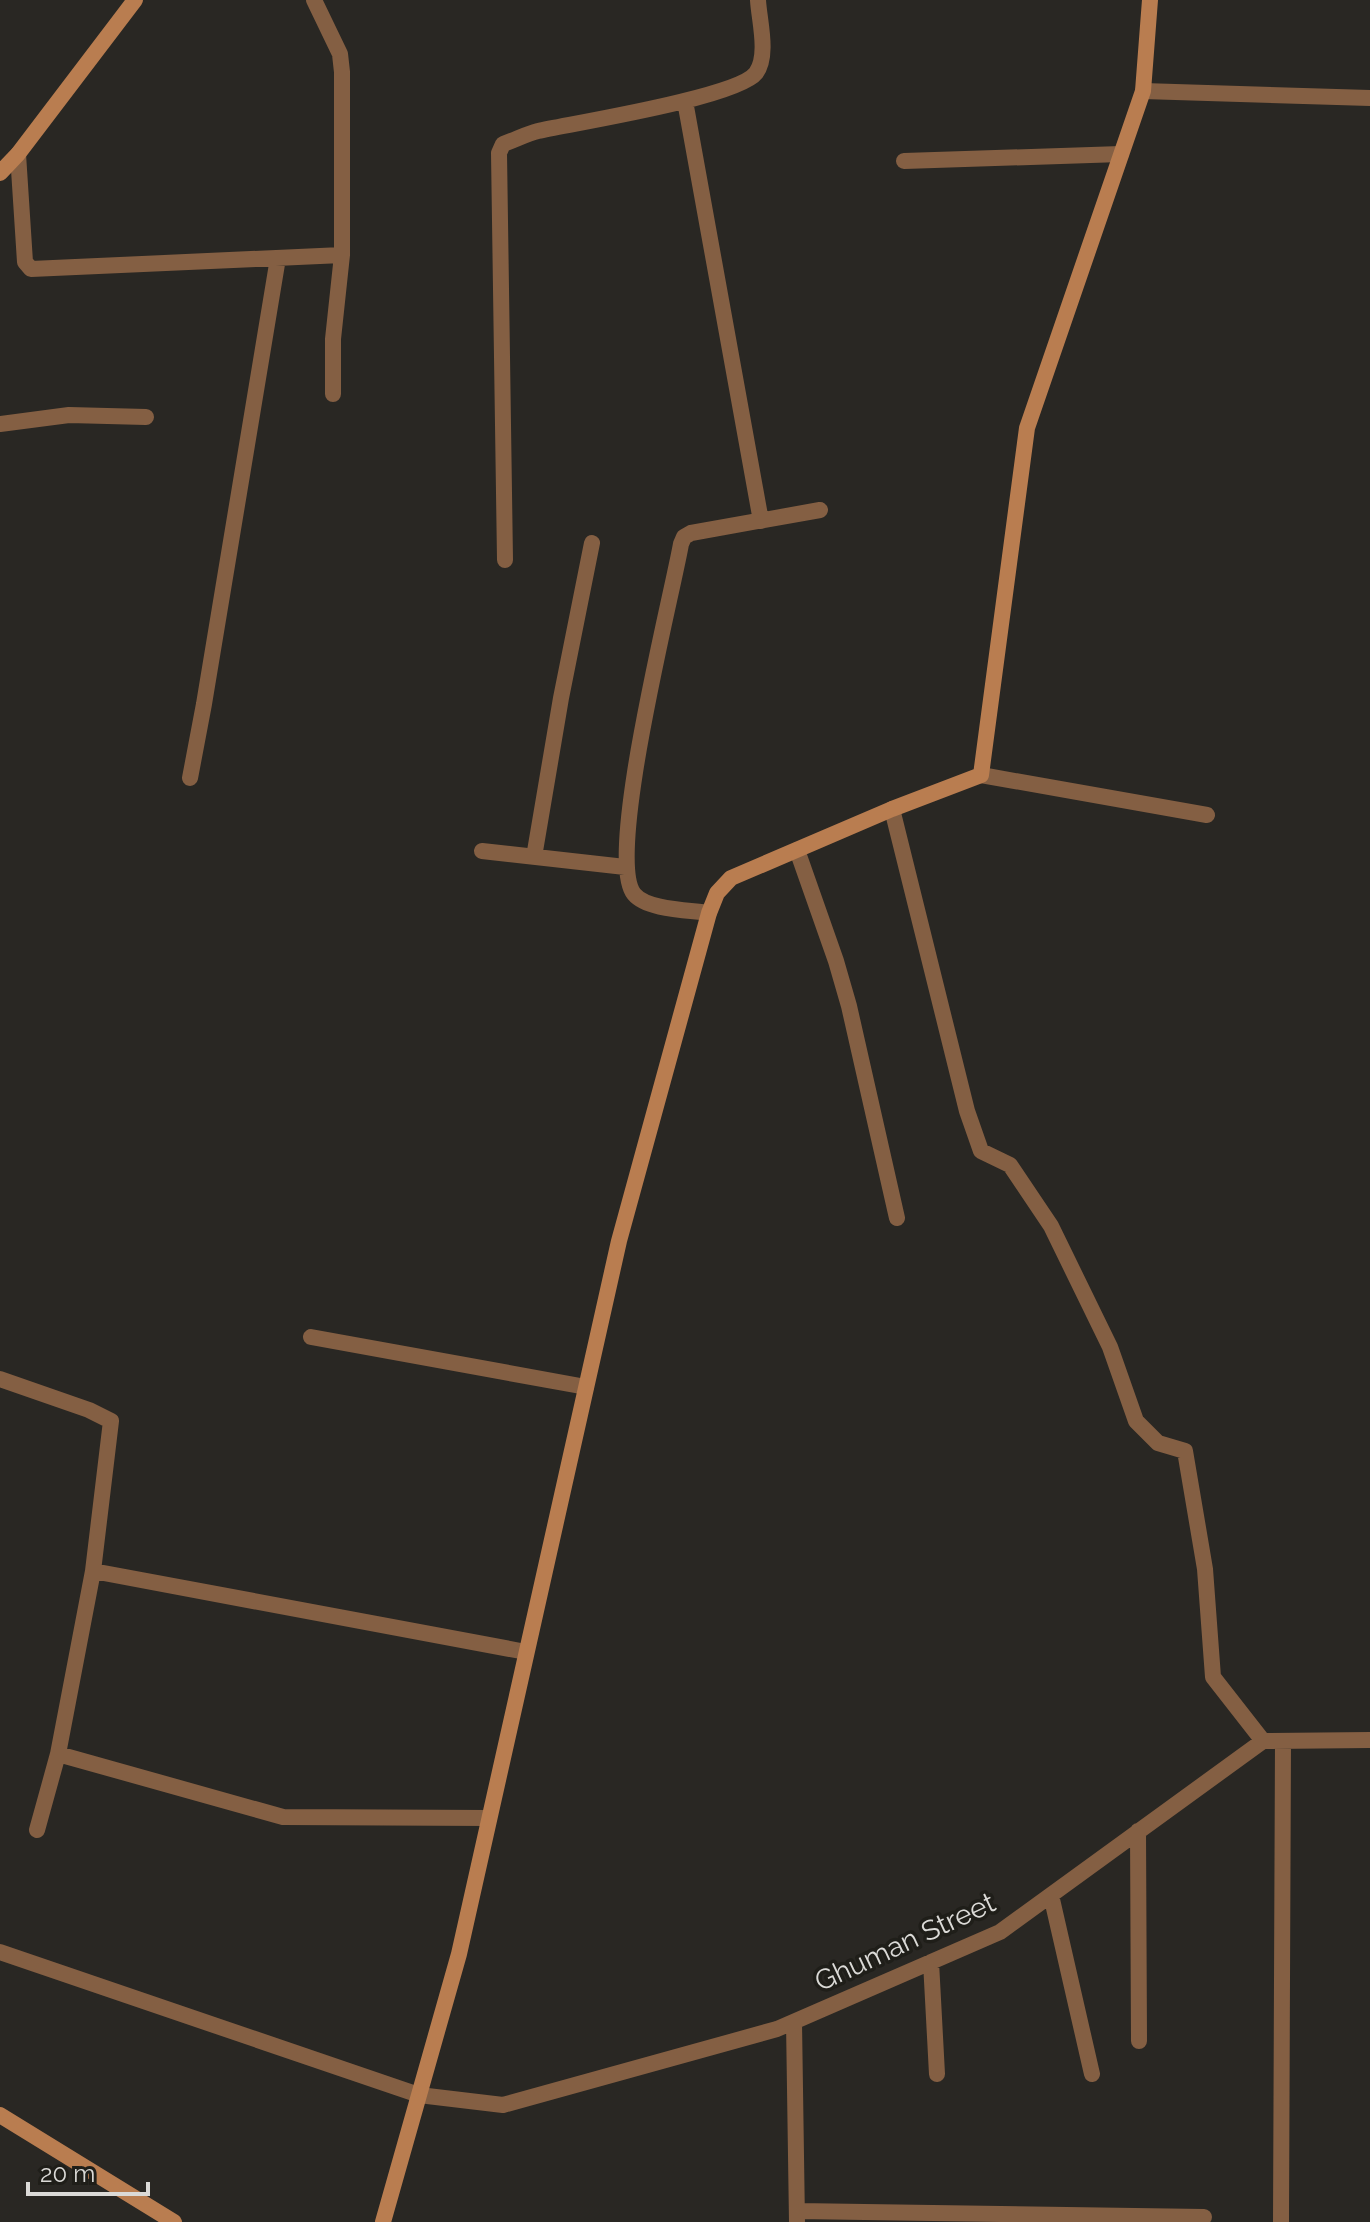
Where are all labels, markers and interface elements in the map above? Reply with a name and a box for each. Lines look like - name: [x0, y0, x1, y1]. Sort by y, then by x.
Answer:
- street label: Ghuman Street: [810, 1886, 1001, 1998]
- scale bar: [28, 2146, 148, 2196]
- text: 20 m: [40, 2159, 95, 2188]

